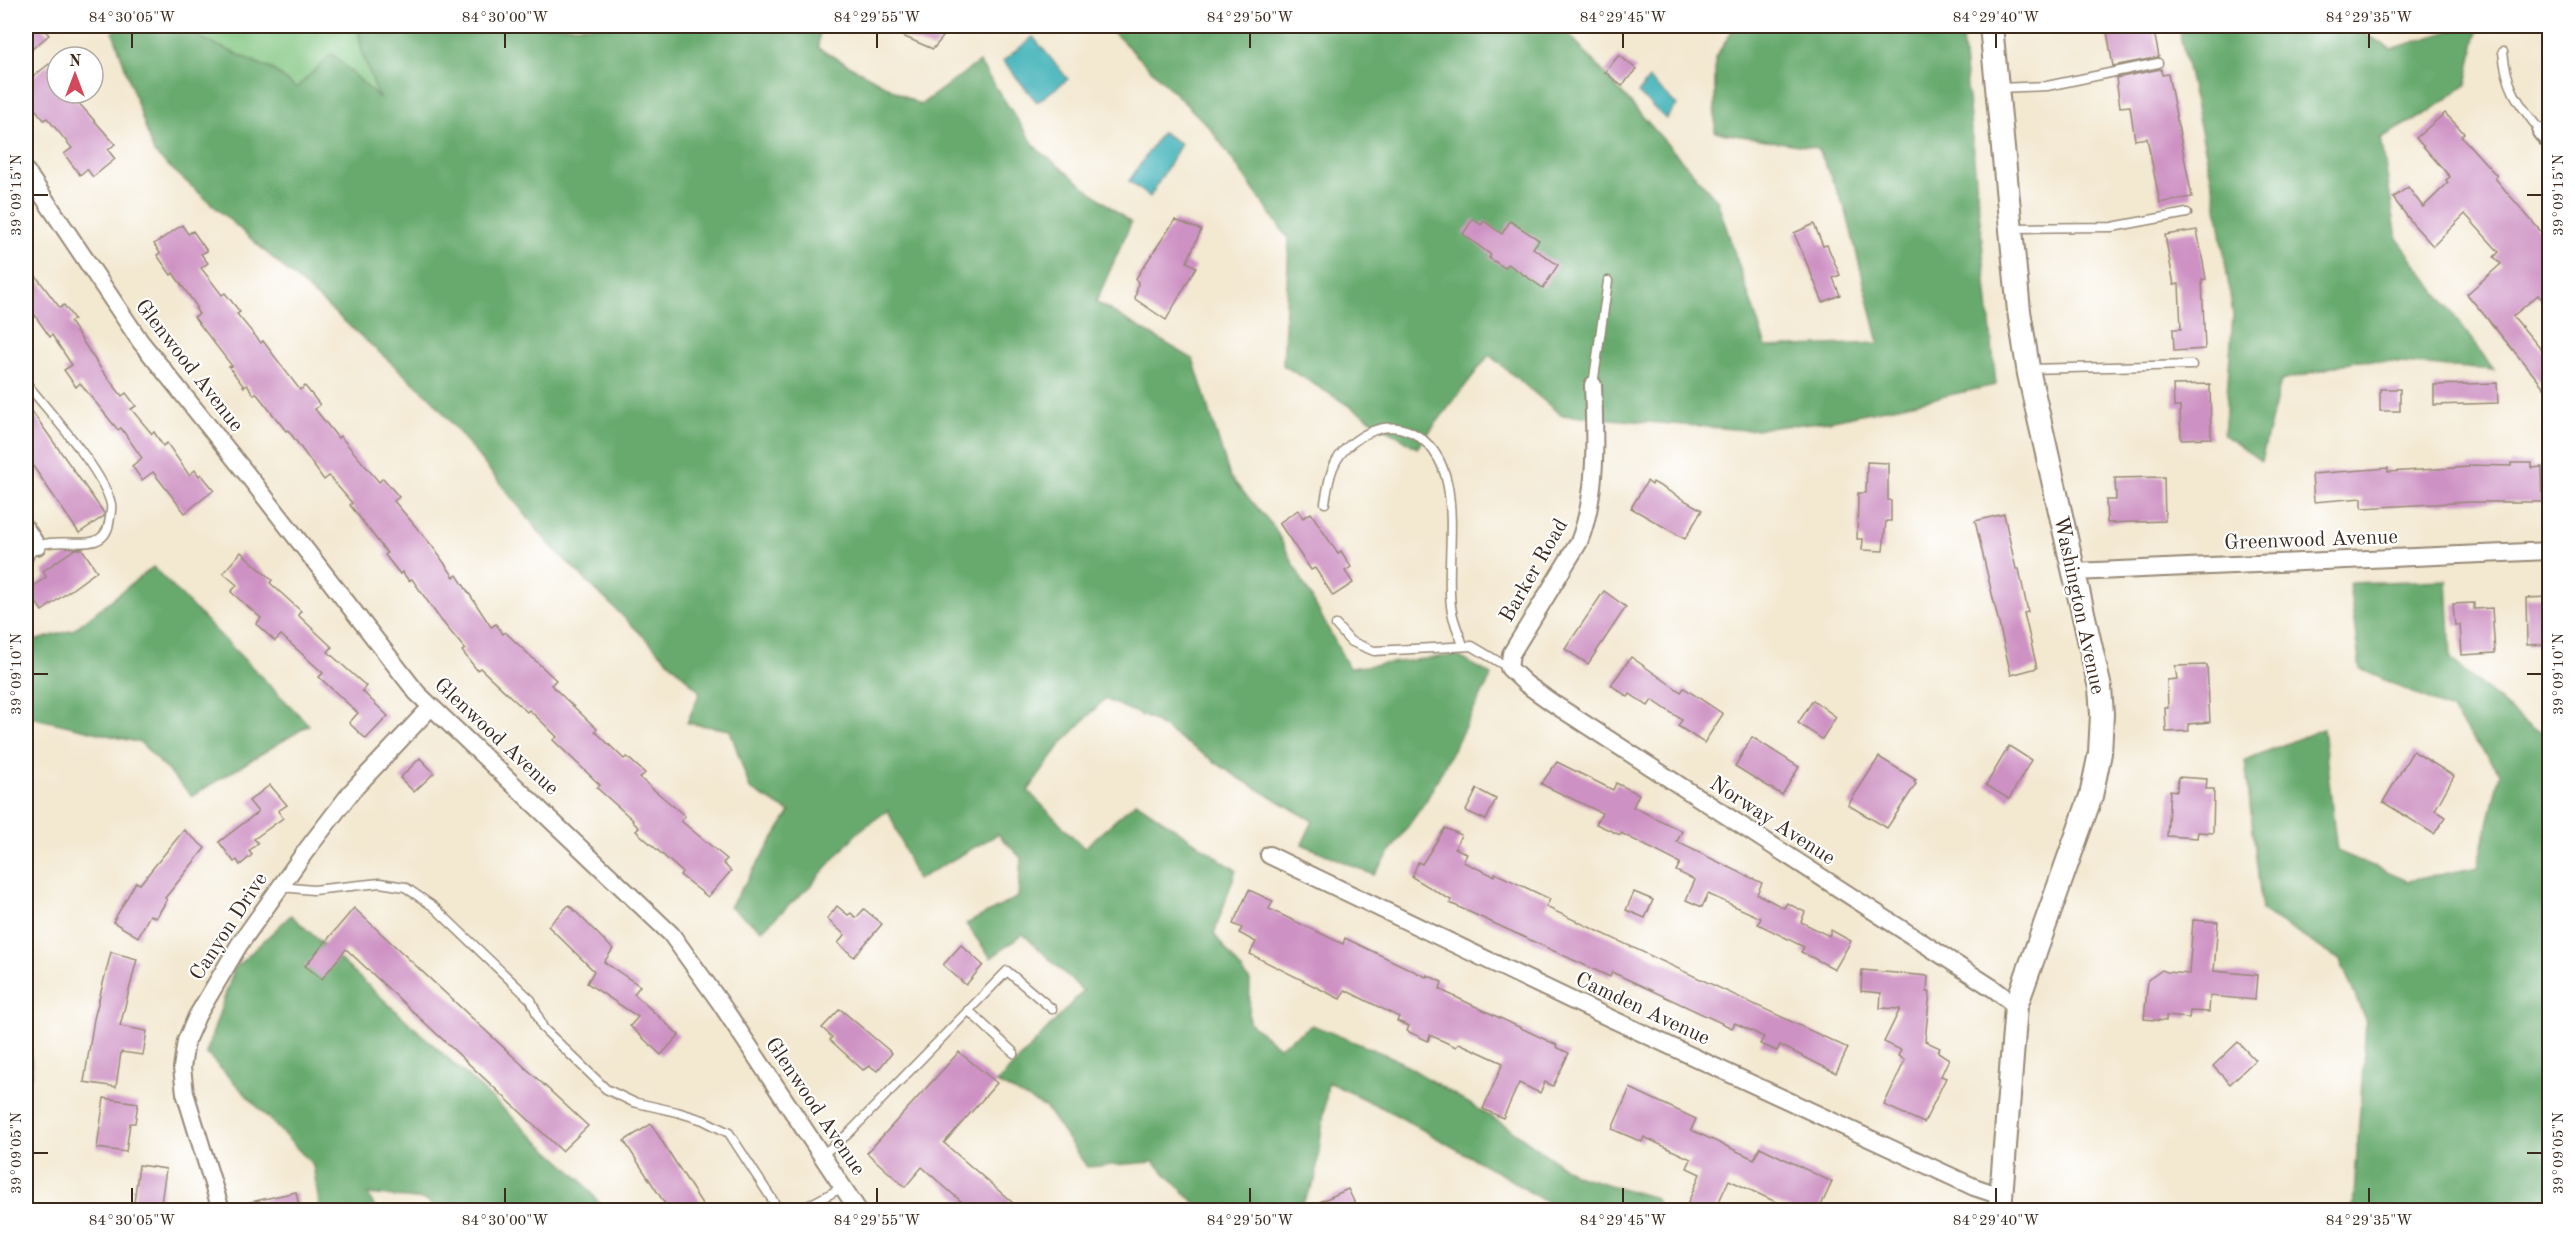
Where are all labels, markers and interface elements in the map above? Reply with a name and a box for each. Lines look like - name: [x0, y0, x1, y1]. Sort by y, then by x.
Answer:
- text: 84°30'05"W: [89, 11, 175, 26]
- text: 84°30'00"W: [462, 11, 548, 26]
- text: 84°29'55"W: [834, 11, 920, 26]
- text: 84°29'50"W: [1207, 11, 1293, 26]
- text: 84°29'45"W: [1580, 11, 1666, 26]
- text: 84°29'40"W: [1953, 11, 2039, 26]
- text: 84°29'35"W: [2326, 11, 2412, 26]
- north arrow: [45, 45, 105, 105]
- text: N: [69, 54, 82, 70]
- text: 39°09'15"N: [10, 154, 25, 236]
- text: 39°09'15"N: [2552, 154, 2567, 236]
- street label: Glenwood Avenue: [131, 296, 247, 436]
- street label: Washington Avenue: [2049, 514, 2108, 696]
- street label: Barker Road: [1496, 516, 1572, 626]
- street label: Greenwood Avenue: [2224, 527, 2398, 554]
- text: 39°09'10"N: [10, 633, 25, 715]
- text: 39°09'10"N: [2552, 633, 2567, 715]
- street label: Glenwood Avenue: [430, 674, 562, 800]
- street label: Norway Avenue: [1706, 773, 1839, 869]
- street label: Canyon Drive: [187, 869, 272, 985]
- street label: Camden Avenue: [1572, 969, 1713, 1050]
- street label: Glenwood Avenue: [761, 1034, 869, 1180]
- text: 39°09'05"N: [10, 1112, 25, 1194]
- text: 39°09'05"N: [2552, 1112, 2567, 1194]
- text: 84°30'05"W: [89, 1214, 175, 1229]
- text: 84°30'00"W: [462, 1214, 548, 1229]
- text: 84°29'55"W: [834, 1214, 920, 1229]
- text: 84°29'50"W: [1207, 1214, 1293, 1229]
- text: 84°29'45"W: [1580, 1214, 1666, 1229]
- text: 84°29'40"W: [1953, 1214, 2039, 1229]
- text: 84°29'35"W: [2326, 1214, 2412, 1229]

